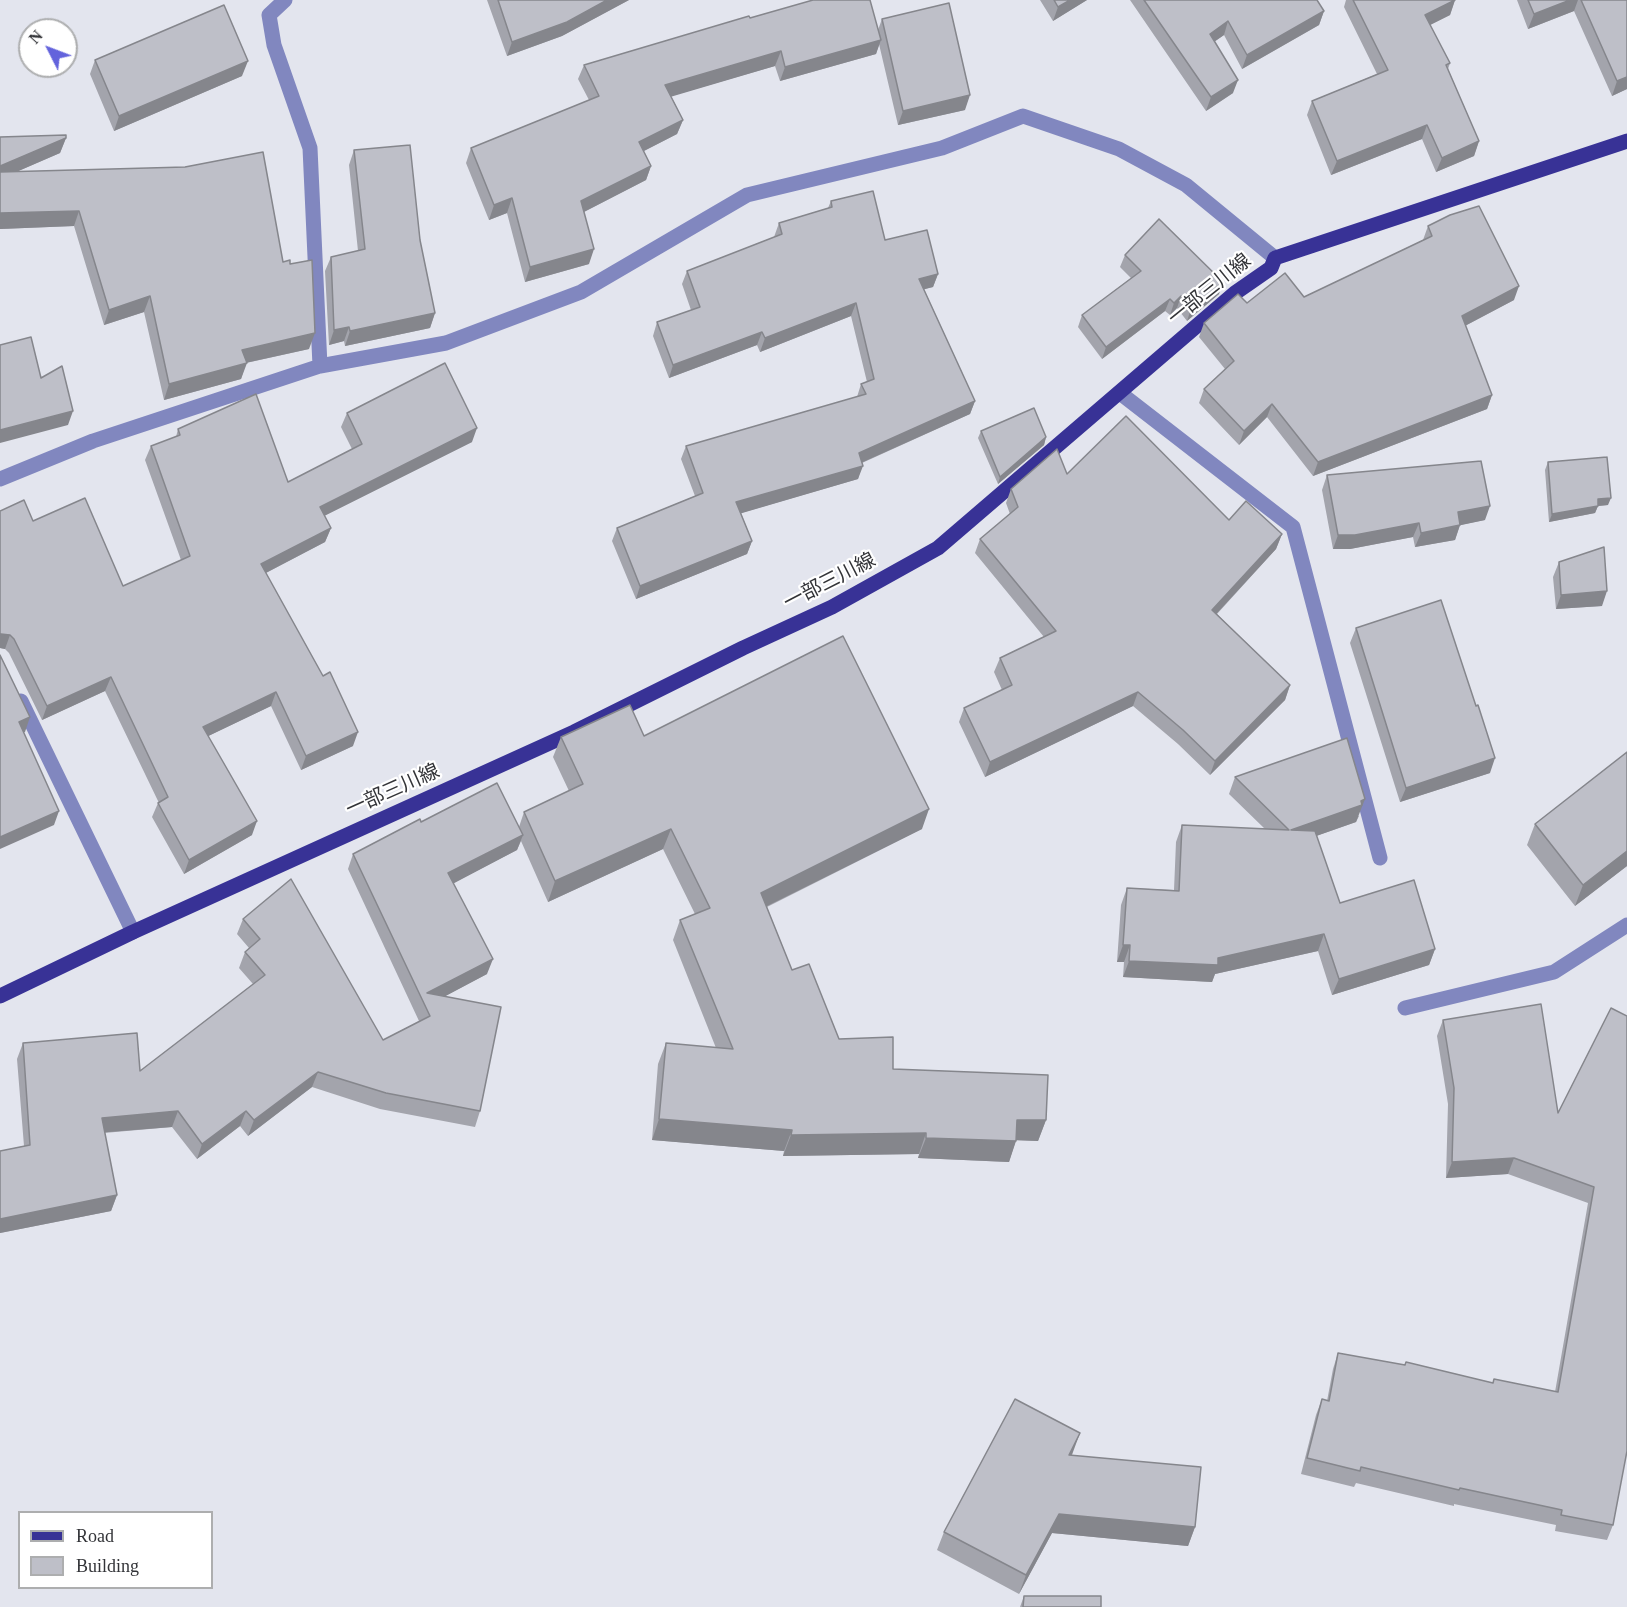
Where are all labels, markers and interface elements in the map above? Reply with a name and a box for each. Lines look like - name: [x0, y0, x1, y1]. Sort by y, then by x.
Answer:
- north arrow: [18, 18, 78, 78]
- text: N: [26, 27, 46, 47]
- street label: 一部三川線: [1164, 249, 1256, 331]
- street label: 一部三川線: [780, 549, 880, 615]
- street label: 一部三川線: [342, 760, 444, 822]
- legend: [18, 1511, 213, 1589]
- text: Road: [76, 1526, 114, 1546]
- text: Building: [76, 1556, 139, 1576]

